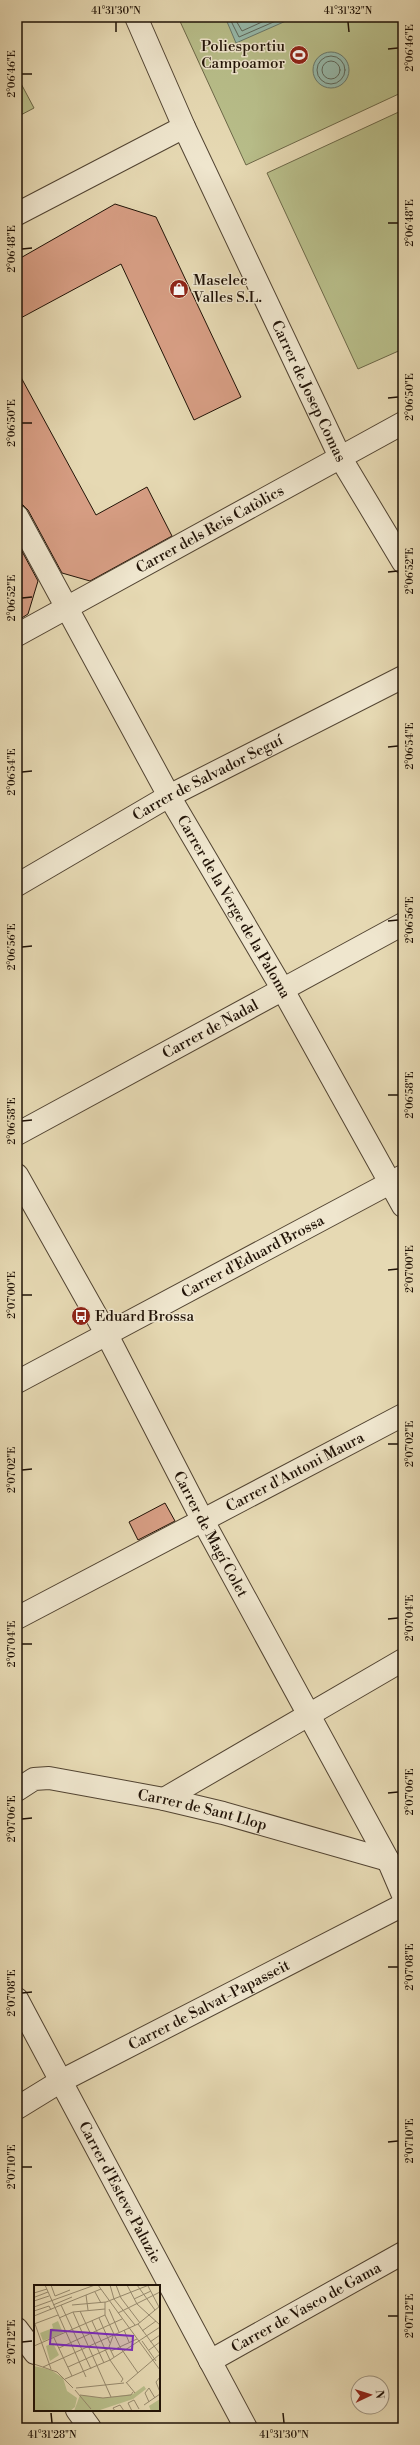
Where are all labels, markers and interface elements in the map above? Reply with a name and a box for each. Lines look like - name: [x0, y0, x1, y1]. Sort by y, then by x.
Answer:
- text: 41°31'30"N: [91, 5, 141, 17]
- text: 41°31'32"N: [324, 5, 373, 17]
- text: 2°06'46"E: [404, 24, 416, 72]
- place label: Poliesportiu Campoamor: [201, 37, 286, 73]
- sports icon: Poliesportiu Campoamor: [288, 44, 310, 66]
- text: 2°06'46"E: [6, 50, 18, 98]
- text: 2°06'48"E: [404, 199, 416, 247]
- text: 2°06'48"E: [6, 225, 18, 273]
- place label: Maselec Valles S.L.: [192, 271, 262, 307]
- shop icon: Maselec Valles S.L.: [168, 278, 190, 300]
- street label: Carrer de Josep Comas: [267, 317, 350, 466]
- text: 2°06'50"E: [404, 373, 416, 421]
- text: 2°06'50"E: [6, 399, 18, 447]
- street label: Carrer dels Reis Catòlics: [133, 481, 287, 578]
- text: 2°06'52"E: [404, 548, 416, 594]
- text: 2°06'52"E: [6, 575, 18, 621]
- text: 2°06'54"E: [404, 723, 416, 769]
- street label: Carrer de Salvador Seguí: [129, 730, 287, 825]
- text: 2°06'54"E: [6, 749, 18, 795]
- street label: Carrer de la Verge de la Paloma: [172, 812, 295, 1002]
- text: 2°06'56"E: [404, 897, 416, 943]
- text: 2°06'56"E: [6, 924, 18, 970]
- street label: Carrer de Nadal: [159, 995, 262, 1063]
- text: 2°06'58"E: [404, 1072, 416, 1118]
- text: 2°06'58"E: [6, 1098, 18, 1144]
- street label: Carrer d'Eduard Brossa: [178, 1211, 328, 1303]
- text: 2°07'00"E: [404, 1245, 416, 1293]
- text: 2°07'00"E: [6, 1271, 18, 1319]
- bus stop icon: Eduard Brossa: [70, 1305, 92, 1327]
- place label: Eduard Brossa: [95, 1307, 194, 1326]
- text: 2°07'02"E: [404, 1421, 416, 1467]
- street label: Carrer d'Antoni Maura: [223, 1428, 368, 1516]
- text: 2°07'02"E: [6, 1447, 18, 1493]
- street label: Carrer de Magí Colet: [169, 1468, 252, 1601]
- text: 2°07'04"E: [404, 1595, 416, 1641]
- text: 2°07'04"E: [6, 1621, 18, 1667]
- text: 2°07'06"E: [404, 1769, 416, 1815]
- street label: Carrer de Sant Llop: [136, 1785, 269, 1835]
- text: 2°07'06"E: [6, 1796, 18, 1842]
- text: 2°07'08"E: [404, 1944, 416, 1990]
- street label: Carrer de Salvat-Papasseit: [125, 1956, 294, 2055]
- text: 2°07'08"E: [6, 1970, 18, 2016]
- street label: Carrer d'Esteve Paluzie: [74, 2118, 165, 2266]
- text: 2°07'10"E: [404, 2119, 416, 2163]
- text: 2°07'10"E: [6, 2145, 18, 2189]
- street label: Carrer de Vasco de Gama: [228, 2258, 385, 2357]
- inset map: [34, 2285, 160, 2411]
- text: 2°07'12"E: [404, 2294, 416, 2338]
- text: 2°07'12"E: [6, 2320, 18, 2364]
- north arrow: [350, 2375, 390, 2415]
- text: N: [372, 2390, 386, 2399]
- text: 41°31'28"N: [28, 2429, 77, 2441]
- text: 41°31'30"N: [259, 2429, 309, 2441]

